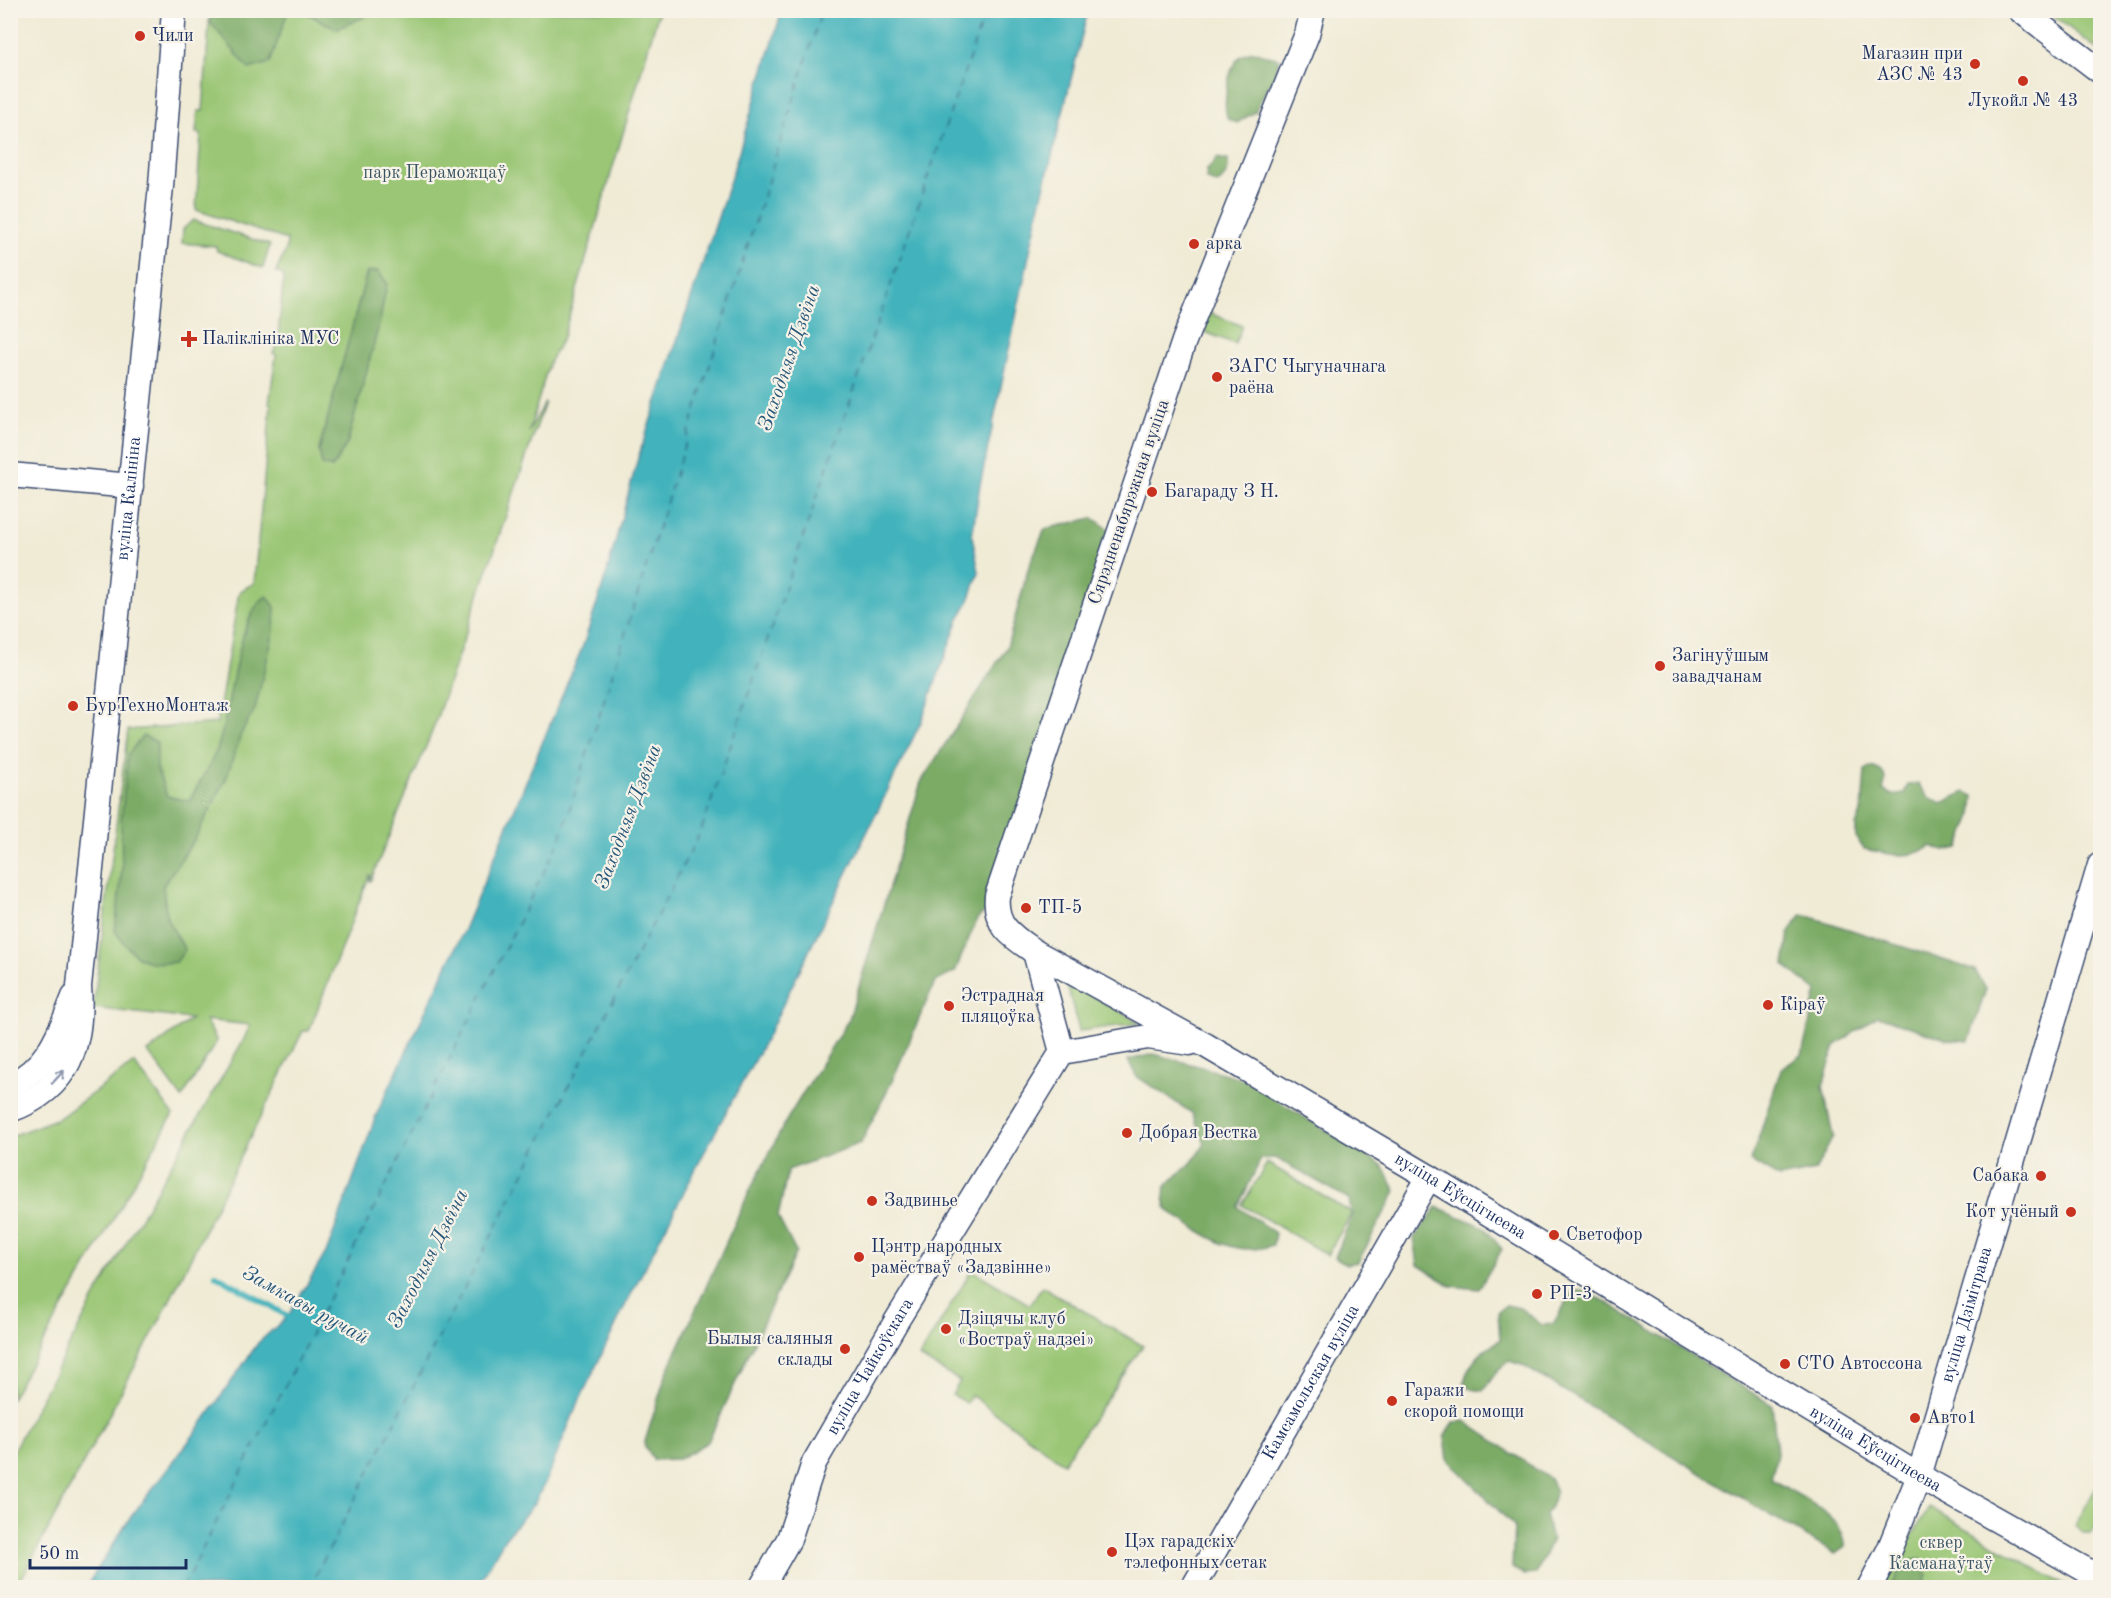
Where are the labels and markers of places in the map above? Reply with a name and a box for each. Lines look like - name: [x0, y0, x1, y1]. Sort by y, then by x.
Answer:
- place label: Чили: [152, 27, 194, 45]
- marker: Чили: [133, 29, 147, 43]
- place label: Магазин при АЗС № 43: [1862, 45, 1963, 84]
- marker: Магазин при АЗС № 43: [1968, 57, 1982, 71]
- marker: Лукойл № 43: [2016, 74, 2030, 88]
- place label: Лукойл № 43: [1968, 92, 2078, 110]
- place label: арка: [1206, 235, 1242, 253]
- marker: арка: [1187, 237, 1201, 251]
- marker: Паліклініка МУС: [180, 330, 198, 348]
- place label: Паліклініка МУС: [202, 330, 339, 348]
- place label: ЗАГС Чыгуначнага раёна: [1229, 358, 1386, 397]
- marker: ЗАГС Чыгуначнага раёна: [1210, 370, 1224, 384]
- place label: Багараду З Н.: [1164, 483, 1279, 501]
- marker: Багараду З Н.: [1145, 485, 1159, 499]
- place label: Загінуўшым завадчанам: [1672, 647, 1769, 686]
- marker: Загінуўшым завадчанам: [1653, 659, 1667, 673]
- place label: БурТехноМонтаж: [85, 697, 229, 715]
- marker: БурТехноМонтаж: [66, 699, 80, 713]
- place label: ТП-5: [1038, 899, 1082, 917]
- marker: ТП-5: [1019, 901, 1033, 915]
- place label: Эстрадная пляцоўка: [961, 987, 1044, 1026]
- place label: Кіраў: [1780, 996, 1826, 1014]
- marker: Кіраў: [1761, 998, 1775, 1012]
- marker: Эстрадная пляцоўка: [942, 999, 956, 1013]
- place label: Добрая Вестка: [1139, 1124, 1258, 1142]
- marker: Добрая Вестка: [1120, 1126, 1134, 1140]
- place label: Сабака: [1972, 1167, 2029, 1185]
- marker: Сабака: [2034, 1169, 2048, 1183]
- place label: Задвинье: [884, 1192, 958, 1210]
- marker: Задвинье: [865, 1194, 879, 1208]
- place label: Кот учёный: [1965, 1203, 2059, 1221]
- marker: Кот учёный: [2064, 1205, 2078, 1219]
- place label: Светофор: [1566, 1226, 1643, 1245]
- marker: Светофор: [1547, 1228, 1561, 1242]
- place label: Цэнтр народных рамёстваў «Задзвінне»: [871, 1238, 1052, 1277]
- marker: Цэнтр народных рамёстваў «Задзвінне»: [852, 1250, 866, 1264]
- place label: РП-3: [1549, 1285, 1593, 1303]
- marker: РП-3: [1530, 1287, 1544, 1301]
- place label: Дзіцячы клуб «Востраў надзеі»: [958, 1310, 1094, 1349]
- marker: Дзіцячы клуб «Востраў надзеі»: [939, 1322, 953, 1336]
- place label: Былыя саляныя склады: [707, 1330, 833, 1369]
- marker: Былыя саляныя склады: [838, 1342, 852, 1356]
- place label: СТО Автоссона: [1797, 1355, 1923, 1373]
- marker: СТО Автоссона: [1778, 1357, 1792, 1371]
- place label: Гаражи скорой помощи: [1404, 1382, 1524, 1421]
- marker: Гаражи скорой помощи: [1385, 1394, 1399, 1408]
- place label: Авто1: [1927, 1409, 1977, 1427]
- marker: Авто1: [1908, 1411, 1922, 1425]
- place label: Цэх гарадскіх тэлефонных сетак: [1124, 1533, 1267, 1573]
- marker: Цэх гарадскіх тэлефонных сетак: [1105, 1545, 1119, 1559]

